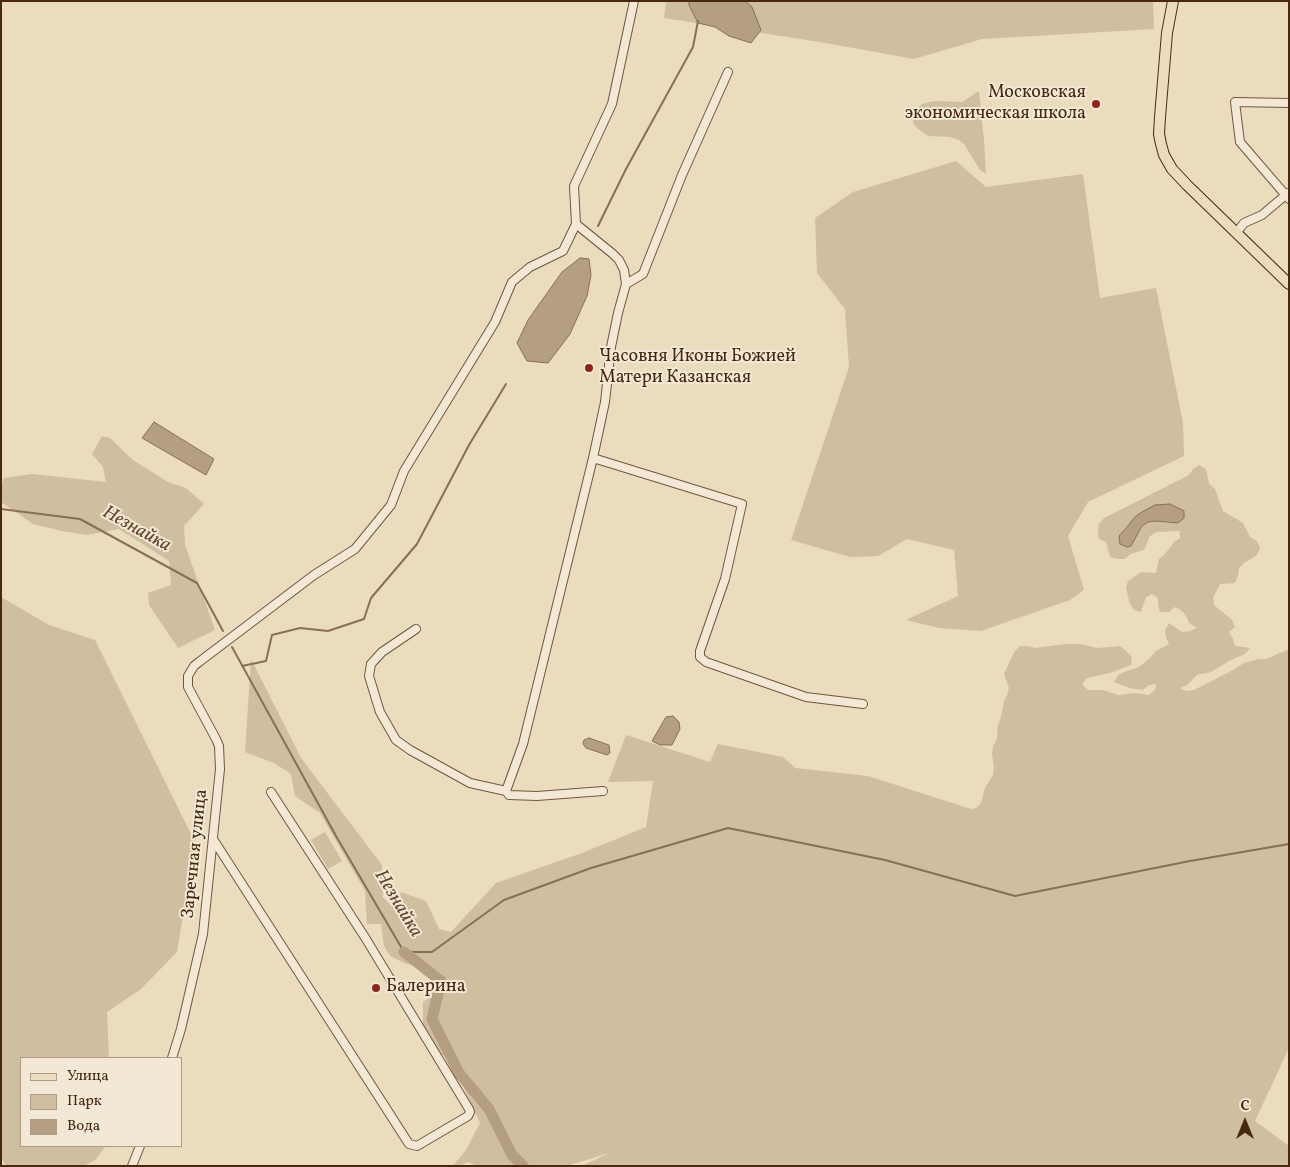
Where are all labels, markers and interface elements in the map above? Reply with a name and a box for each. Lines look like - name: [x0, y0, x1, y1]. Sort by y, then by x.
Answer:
- place label: Московская экономическая школа: [905, 83, 1086, 126]
- marker: Московская экономическая школа: [1090, 98, 1102, 110]
- place label: Часовня Иконы Божией Матери Казанская: [599, 347, 796, 389]
- marker: Часовня Иконы Божией Матери Казанская: [583, 362, 595, 374]
- water label: Незнайка: [98, 502, 174, 558]
- street label: Заречная улица: [178, 788, 214, 920]
- water label: Незнайка: [368, 866, 426, 942]
- place label: Балерина: [386, 977, 466, 999]
- marker: Балерина: [370, 982, 382, 994]
- legend: [20, 1057, 182, 1147]
- text: Улица: [67, 1066, 109, 1087]
- text: Парк: [67, 1091, 102, 1112]
- north arrow: [1220, 1097, 1270, 1147]
- text: С: [1240, 1097, 1250, 1116]
- text: Вода: [67, 1116, 100, 1137]

